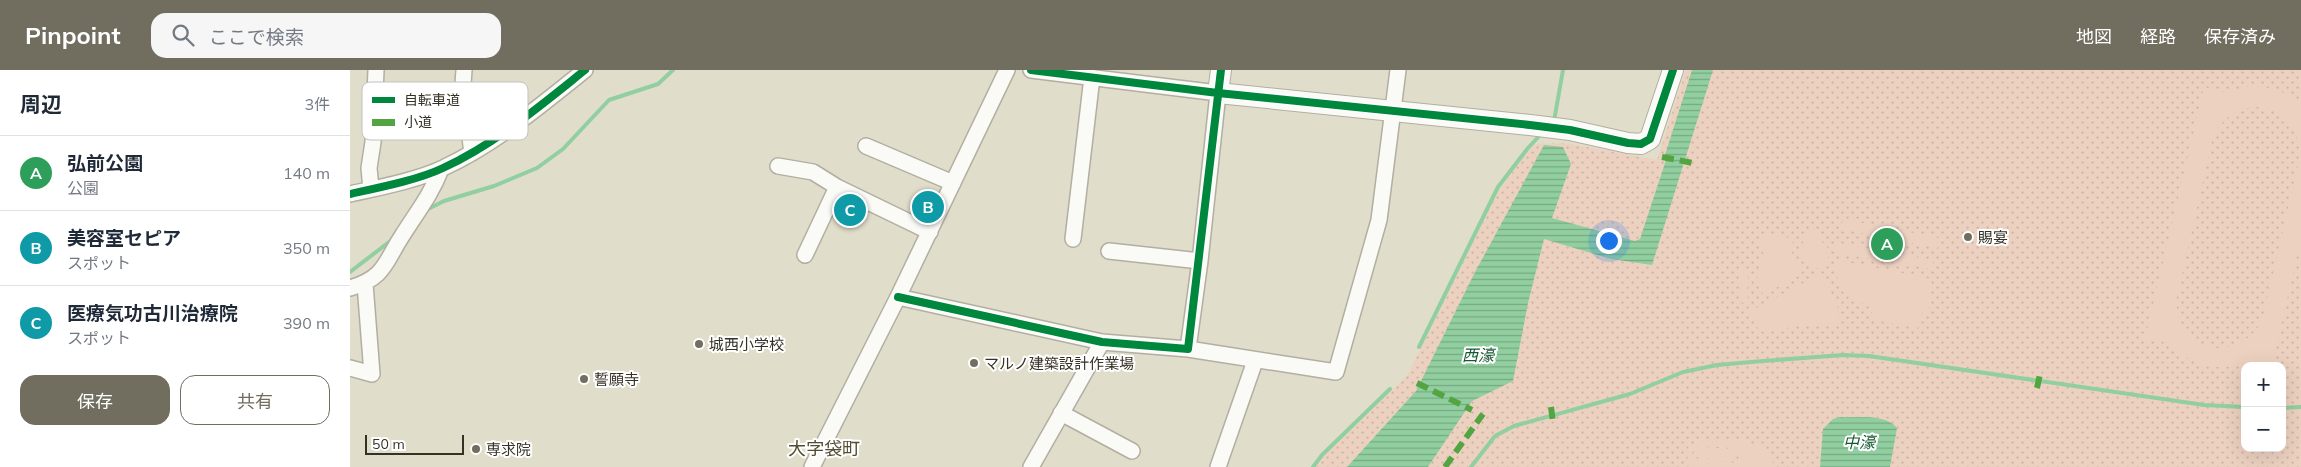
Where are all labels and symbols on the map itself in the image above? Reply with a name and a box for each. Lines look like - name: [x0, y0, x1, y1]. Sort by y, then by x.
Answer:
- legend: [362, 82, 528, 140]
- text: 自転車道: [404, 91, 460, 109]
- text: 小道: [404, 113, 432, 131]
- pin: B: [912, 188, 944, 226]
- pin: C: [834, 191, 866, 229]
- pin: A: [1871, 225, 1903, 263]
- your location: [1596, 228, 1622, 254]
- place label: 賜宴: [1978, 228, 2008, 247]
- marker: 賜宴: [1962, 231, 1974, 243]
- place label: 城西小学校: [709, 335, 784, 354]
- marker: 城西小学校: [693, 338, 705, 350]
- water label: 西濠: [1462, 345, 1497, 365]
- place label: マルノ建築設計作業場: [984, 354, 1134, 373]
- marker: マルノ建築設計作業場: [968, 357, 980, 369]
- place label: 誓願寺: [594, 370, 639, 389]
- marker: 誓願寺: [578, 373, 590, 385]
- scale bar: [365, 432, 464, 455]
- water label: 中濠: [1843, 432, 1878, 452]
- district label: 大字袋町: [788, 437, 860, 460]
- place label: 専求院: [486, 440, 531, 459]
- marker: 専求院: [470, 443, 482, 455]

